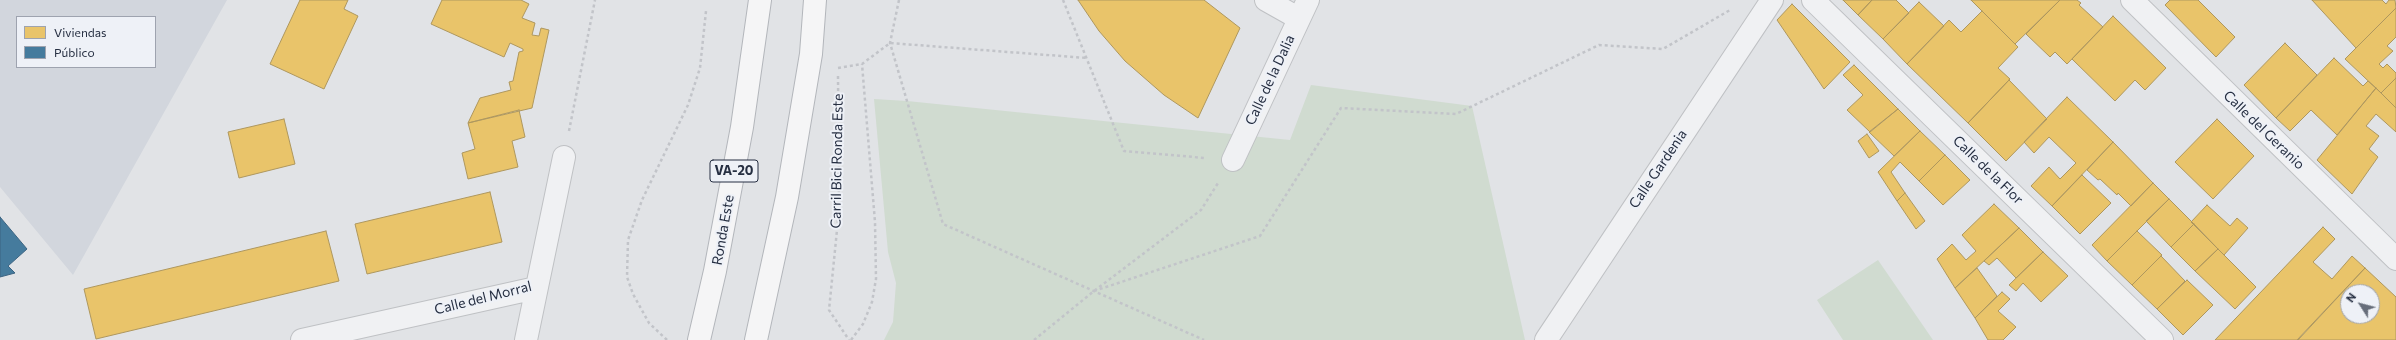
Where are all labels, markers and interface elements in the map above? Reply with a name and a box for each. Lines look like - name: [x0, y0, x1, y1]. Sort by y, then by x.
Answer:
- legend: [16, 16, 156, 68]
- text: Viviendas: [54, 25, 106, 39]
- street label: Calle de la Dalia: [1242, 32, 1298, 128]
- text: Público: [54, 45, 95, 59]
- street label: Calle del Geranio: [2220, 87, 2308, 173]
- street label: Carril Bici Ronda Este: [827, 93, 847, 229]
- street label: Calle Gardenia: [1625, 126, 1691, 212]
- street label: Calle de la Flor: [1949, 132, 2027, 208]
- road number: VA-20: [710, 160, 758, 182]
- street label: Ronda Este: [709, 194, 737, 266]
- street label: Calle del Morral: [433, 278, 533, 318]
- north arrow: [2340, 284, 2380, 324]
- text: N: [2343, 290, 2358, 304]

